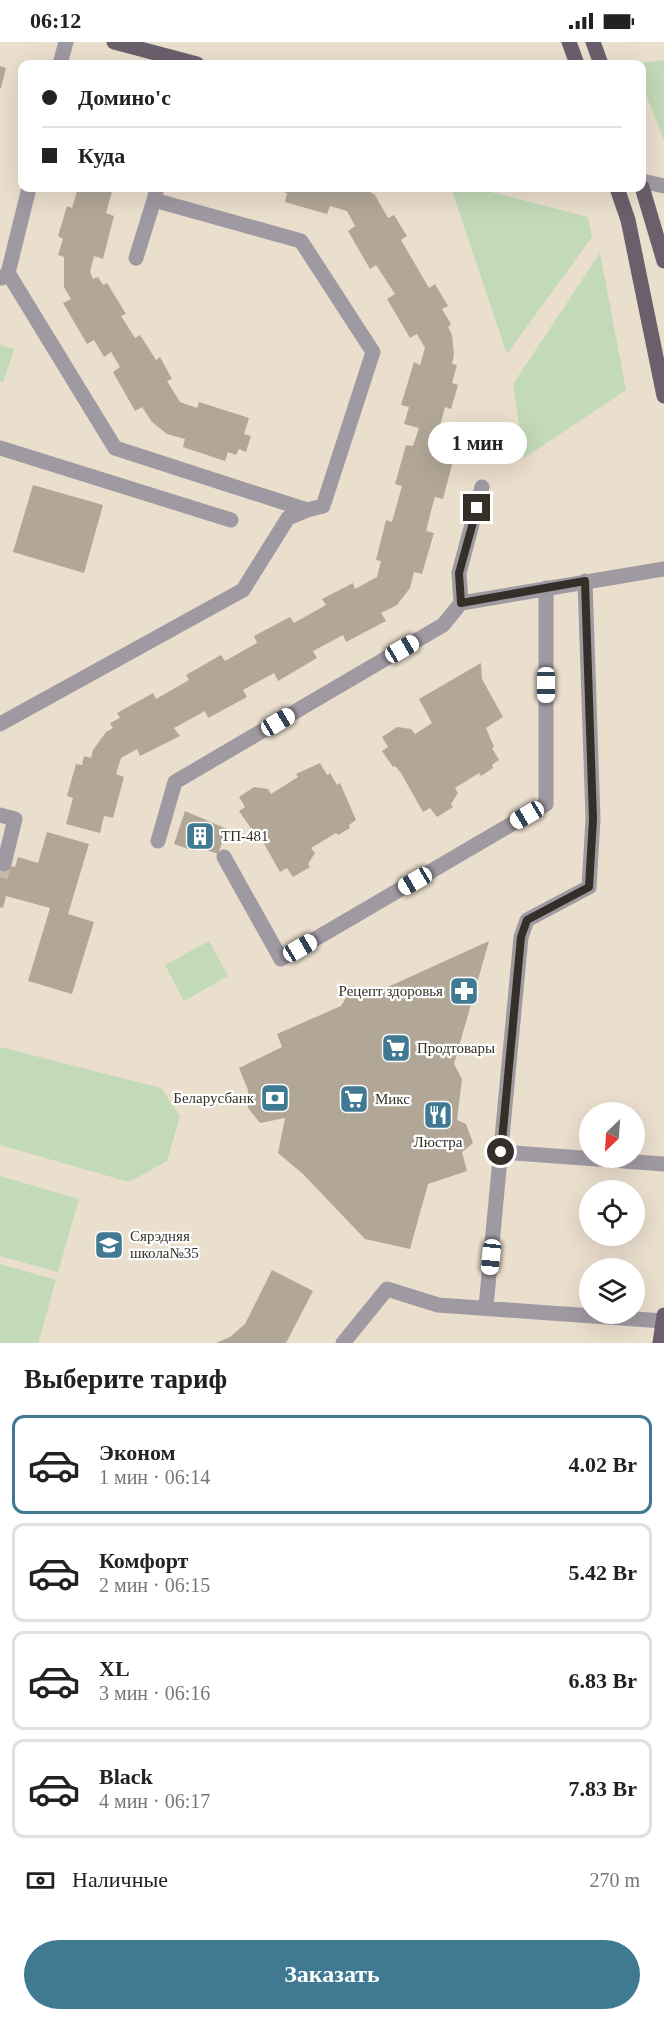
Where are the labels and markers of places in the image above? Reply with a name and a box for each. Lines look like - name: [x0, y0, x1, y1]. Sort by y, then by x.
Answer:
- building icon: ТП-481: [184, 820, 216, 852]
- place label: ТП-481: [221, 828, 269, 844]
- pharmacy icon: Рецепт здоровья: [448, 975, 480, 1007]
- place label: Рецепт здоровья: [339, 983, 443, 999]
- supermarket icon: Продтовары: [380, 1032, 412, 1064]
- place label: Продтовары: [417, 1040, 495, 1056]
- bank icon: Беларусбанк: [259, 1082, 291, 1114]
- supermarket icon: Микс: [338, 1083, 370, 1115]
- place label: Беларусбанк: [173, 1090, 255, 1106]
- place label: Микс: [375, 1091, 410, 1107]
- restaurant icon: Люстра: [422, 1099, 454, 1131]
- place label: Люстра: [414, 1134, 463, 1150]
- place label: Сярэдняя школа№35: [130, 1228, 199, 1261]
- school or university icon: Сярэдняя школа№35: [93, 1229, 125, 1261]

